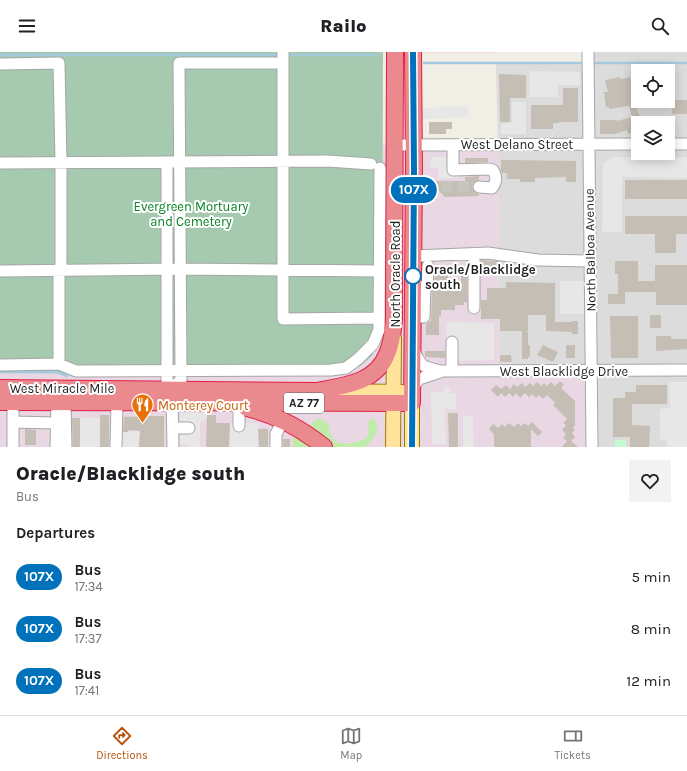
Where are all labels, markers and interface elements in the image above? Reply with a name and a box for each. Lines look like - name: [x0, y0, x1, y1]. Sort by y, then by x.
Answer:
- icon: menu: [16, 15, 38, 37]
- text: Railo: [320, 15, 367, 37]
- icon: search: [649, 15, 671, 37]
- map controls: [631, 64, 675, 160]
- button: locate: [631, 64, 675, 108]
- button: layers: [631, 116, 675, 160]
- street label: West Delano Street: [461, 137, 573, 152]
- line badge: 107X: [386, 177, 442, 203]
- text: 107X: [399, 181, 429, 198]
- street label: North Balboa Avenue: [581, 188, 599, 312]
- park label: Evergreen Mortuary and Cemetery: [134, 199, 248, 229]
- street label: North Oracle Road: [388, 221, 403, 327]
- place label: Oracle/Blacklidge south: [425, 262, 536, 292]
- marker: Oracle/Blacklidge south: [404, 267, 422, 285]
- street label: West Blacklidge Drive: [500, 364, 628, 379]
- street label: West Miracle Mile: [10, 381, 115, 396]
- restaurant icon: Monterey Court: [129, 392, 155, 425]
- road number: AZ 77: [284, 393, 324, 413]
- place label: Monterey Court: [158, 398, 249, 413]
- button: heart: [629, 460, 671, 502]
- text: Oracle/Blacklidge south: [16, 463, 245, 485]
- text: Bus: [16, 489, 39, 504]
- text: Departures: [16, 524, 95, 542]
- text: Bus: [74, 561, 101, 579]
- text: 107X: [24, 568, 54, 585]
- text: 5 min: [631, 568, 671, 586]
- text: 17:34: [74, 579, 103, 594]
- text: Bus: [74, 613, 101, 631]
- text: 107X: [24, 620, 54, 637]
- text: 8 min: [631, 620, 671, 638]
- text: 17:37: [74, 631, 102, 646]
- text: Bus: [74, 665, 101, 683]
- text: 107X: [24, 672, 54, 689]
- text: 12 min: [626, 672, 671, 690]
- text: 17:41: [74, 683, 99, 698]
- tab: Directions: [96, 725, 148, 762]
- tab: Map: [340, 725, 362, 762]
- tab: Tickets: [555, 725, 591, 762]

